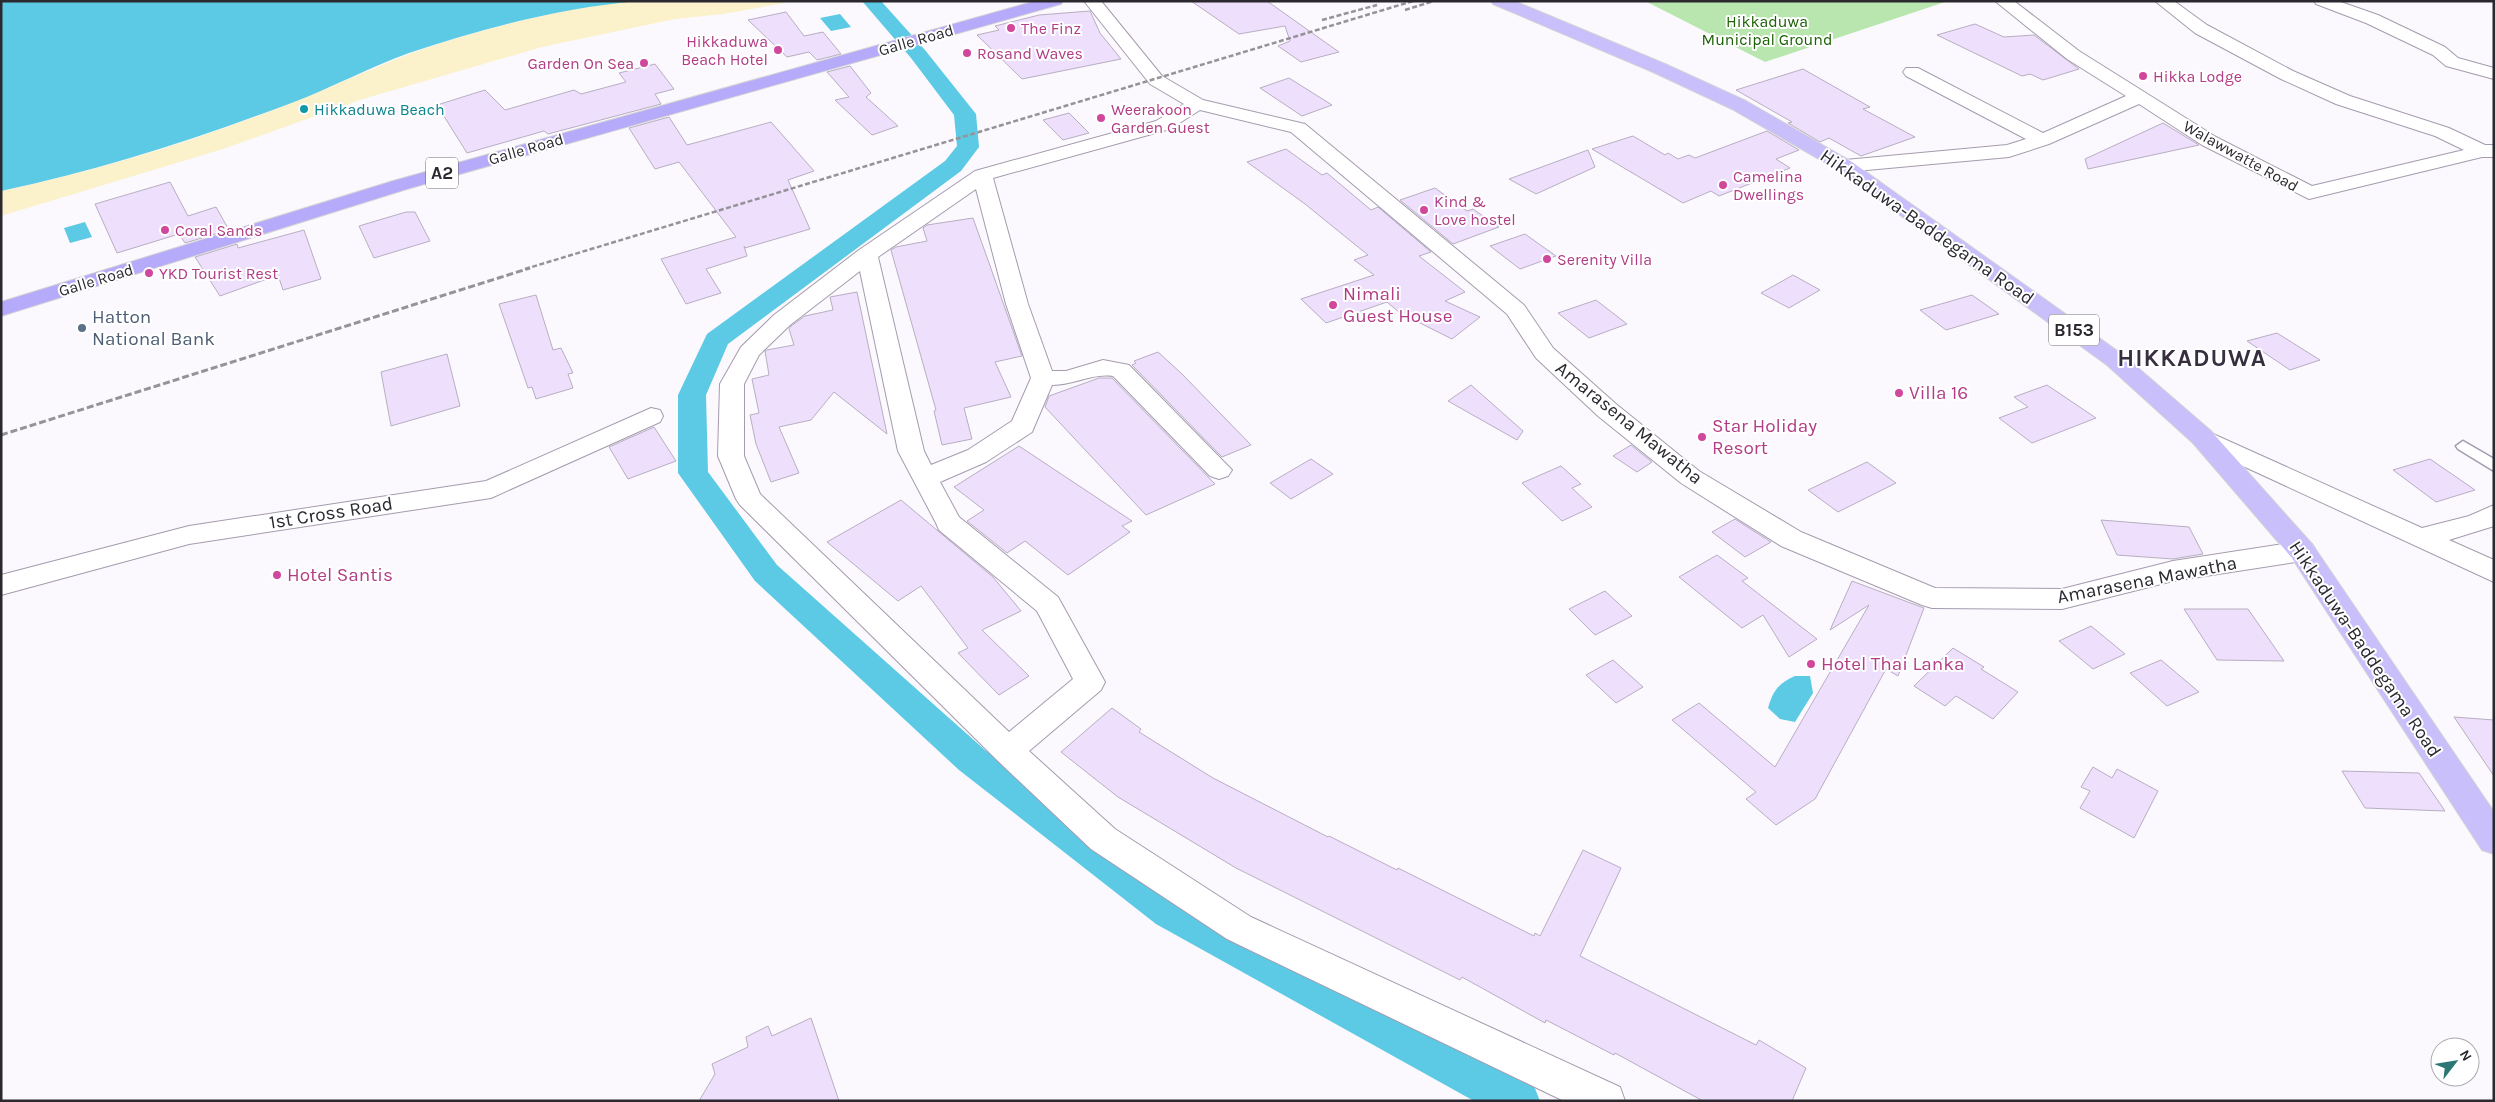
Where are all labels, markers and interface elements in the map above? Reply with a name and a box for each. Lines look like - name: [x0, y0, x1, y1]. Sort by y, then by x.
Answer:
- park label: Hikkaduwa Municipal Ground: [1702, 12, 1832, 49]
- place label: The Finz: [1021, 19, 1081, 38]
- street label: Galle Road: [876, 20, 956, 60]
- marker: The Finz: [1005, 22, 1017, 34]
- place label: Hikkaduwa Beach Hotel: [681, 32, 768, 69]
- marker: Hikkaduwa Beach Hotel: [772, 44, 784, 56]
- place label: Rosand Waves: [977, 44, 1083, 63]
- marker: Rosand Waves: [961, 47, 973, 59]
- place label: Garden On Sea: [527, 54, 634, 73]
- marker: Garden On Sea: [638, 57, 650, 69]
- place label: Hikka Lodge: [2153, 67, 2242, 86]
- marker: Hikka Lodge: [2137, 70, 2149, 82]
- place label: Hikkaduwa Beach: [314, 100, 445, 119]
- place label: Weerakoon Garden Guest: [1111, 100, 1210, 137]
- marker: Hikkaduwa Beach: [298, 103, 310, 115]
- marker: Weerakoon Garden Guest: [1095, 112, 1107, 124]
- street label: Walawwatte Road: [2180, 116, 2302, 196]
- street label: Galle Road: [486, 129, 566, 169]
- street label: Hikkaduwa-Baddegama Road: [1816, 145, 2038, 309]
- road number: A2: [426, 158, 458, 188]
- place label: Camelina Dwellings: [1733, 167, 1804, 204]
- marker: Camelina Dwellings: [1717, 179, 1729, 191]
- place label: Kind & Love hostel: [1434, 192, 1516, 229]
- marker: Kind & Love hostel: [1418, 204, 1430, 216]
- place label: Coral Sands: [175, 221, 262, 240]
- marker: Coral Sands: [159, 224, 171, 236]
- place label: Serenity Villa: [1557, 250, 1652, 269]
- marker: Serenity Villa: [1541, 253, 1553, 265]
- street label: Galle Road: [56, 260, 136, 300]
- place label: YKD Tourist Rest: [159, 264, 278, 283]
- marker: YKD Tourist Rest: [143, 267, 155, 279]
- place label: Nimali Guest House: [1343, 283, 1452, 327]
- marker: Nimali Guest House: [1327, 299, 1339, 311]
- place label: Hatton National Bank: [92, 306, 215, 350]
- road number: B153: [2049, 314, 2099, 346]
- marker: Hatton National Bank: [76, 322, 88, 334]
- district label: HIKKADUWA: [2117, 344, 2267, 372]
- street label: Amarasena Mawatha: [1551, 357, 1707, 489]
- place label: Villa 16: [1909, 382, 1968, 404]
- marker: Villa 16: [1893, 387, 1905, 399]
- place label: Star Holiday Resort: [1712, 415, 1817, 459]
- marker: Star Holiday Resort: [1696, 431, 1708, 443]
- street label: 1st Cross Road: [268, 492, 394, 534]
- street label: Hikkaduwa-Baddegama Road: [2284, 537, 2446, 761]
- street label: Amarasena Mawatha: [2055, 552, 2239, 608]
- place label: Hotel Santis: [287, 564, 393, 586]
- marker: Hotel Santis: [271, 569, 283, 581]
- place label: Hotel Thai Lanka: [1821, 653, 1964, 675]
- marker: Hotel Thai Lanka: [1805, 658, 1817, 670]
- north arrow: [2430, 1037, 2480, 1087]
- text: N: [2456, 1047, 2476, 1064]

